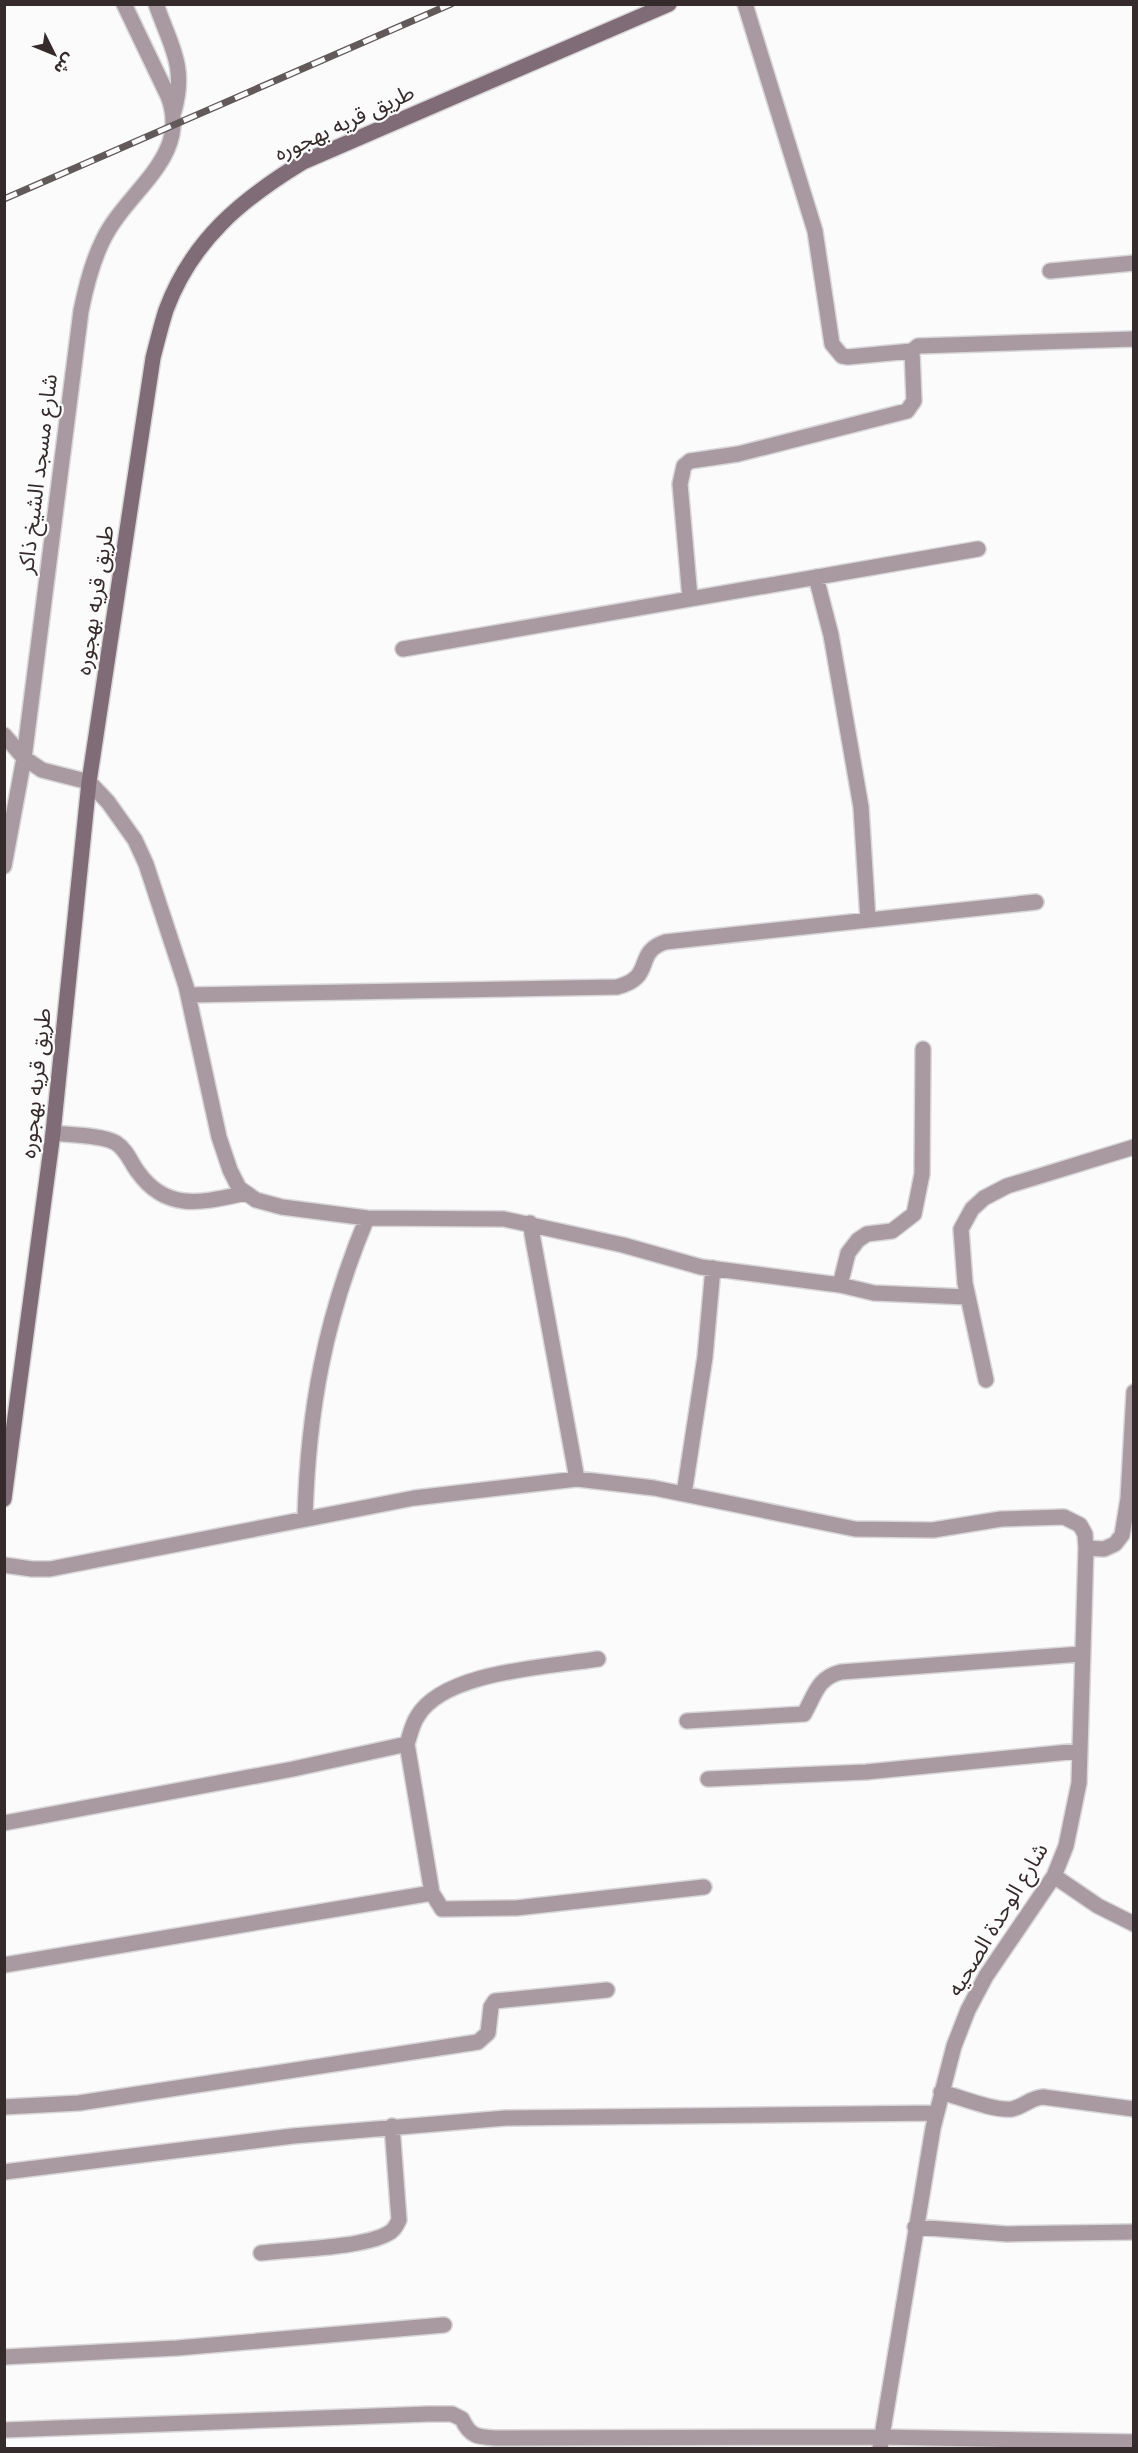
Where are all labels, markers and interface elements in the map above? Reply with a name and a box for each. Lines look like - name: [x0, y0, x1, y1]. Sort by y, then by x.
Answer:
- north arrow: [24, 24, 84, 84]
- text: ش: [49, 49, 80, 79]
- street label: طريق قريه بهجوره: [270, 77, 418, 167]
- street label: شارع مسجد الشيخ ذاكر: [11, 372, 66, 577]
- street label: طريق قريه بهجوره: [68, 523, 120, 677]
- street label: طريق قريه بهجوره: [13, 1006, 57, 1160]
- street label: شارع الوحدة الصحيه: [940, 1837, 1056, 2002]

